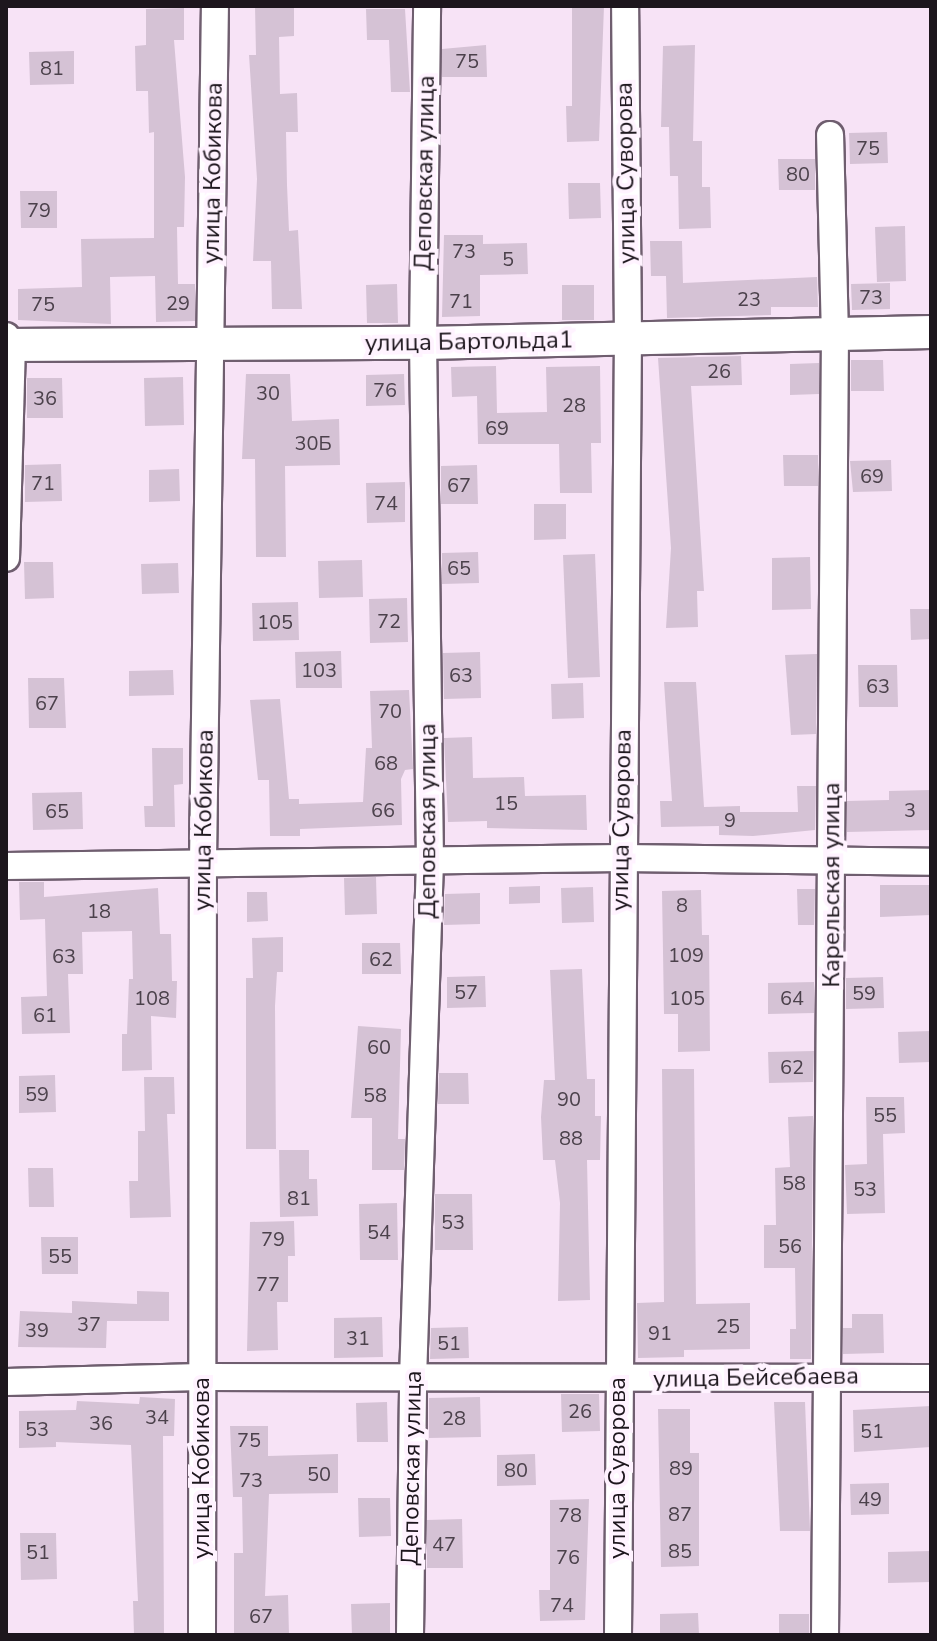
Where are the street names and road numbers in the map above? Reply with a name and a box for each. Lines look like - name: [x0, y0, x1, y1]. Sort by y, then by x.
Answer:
- street label: Деповская улица: [409, 75, 441, 271]
- street label: улица Кобикова: [197, 82, 229, 264]
- street label: улица Суворова: [610, 82, 642, 264]
- street label: улица Бартольда1: [365, 326, 573, 358]
- street label: Деповская улица: [414, 723, 442, 919]
- street label: улица Кобикова: [188, 729, 220, 911]
- street label: улица Суворова: [606, 729, 638, 911]
- street label: Карельская улица: [818, 782, 846, 988]
- street label: улица Бейсебаева: [653, 1362, 859, 1394]
- street label: Деповская улица: [396, 1370, 428, 1566]
- street label: улица Кобикова: [188, 1377, 216, 1559]
- street label: улица Суворова: [604, 1377, 632, 1559]

